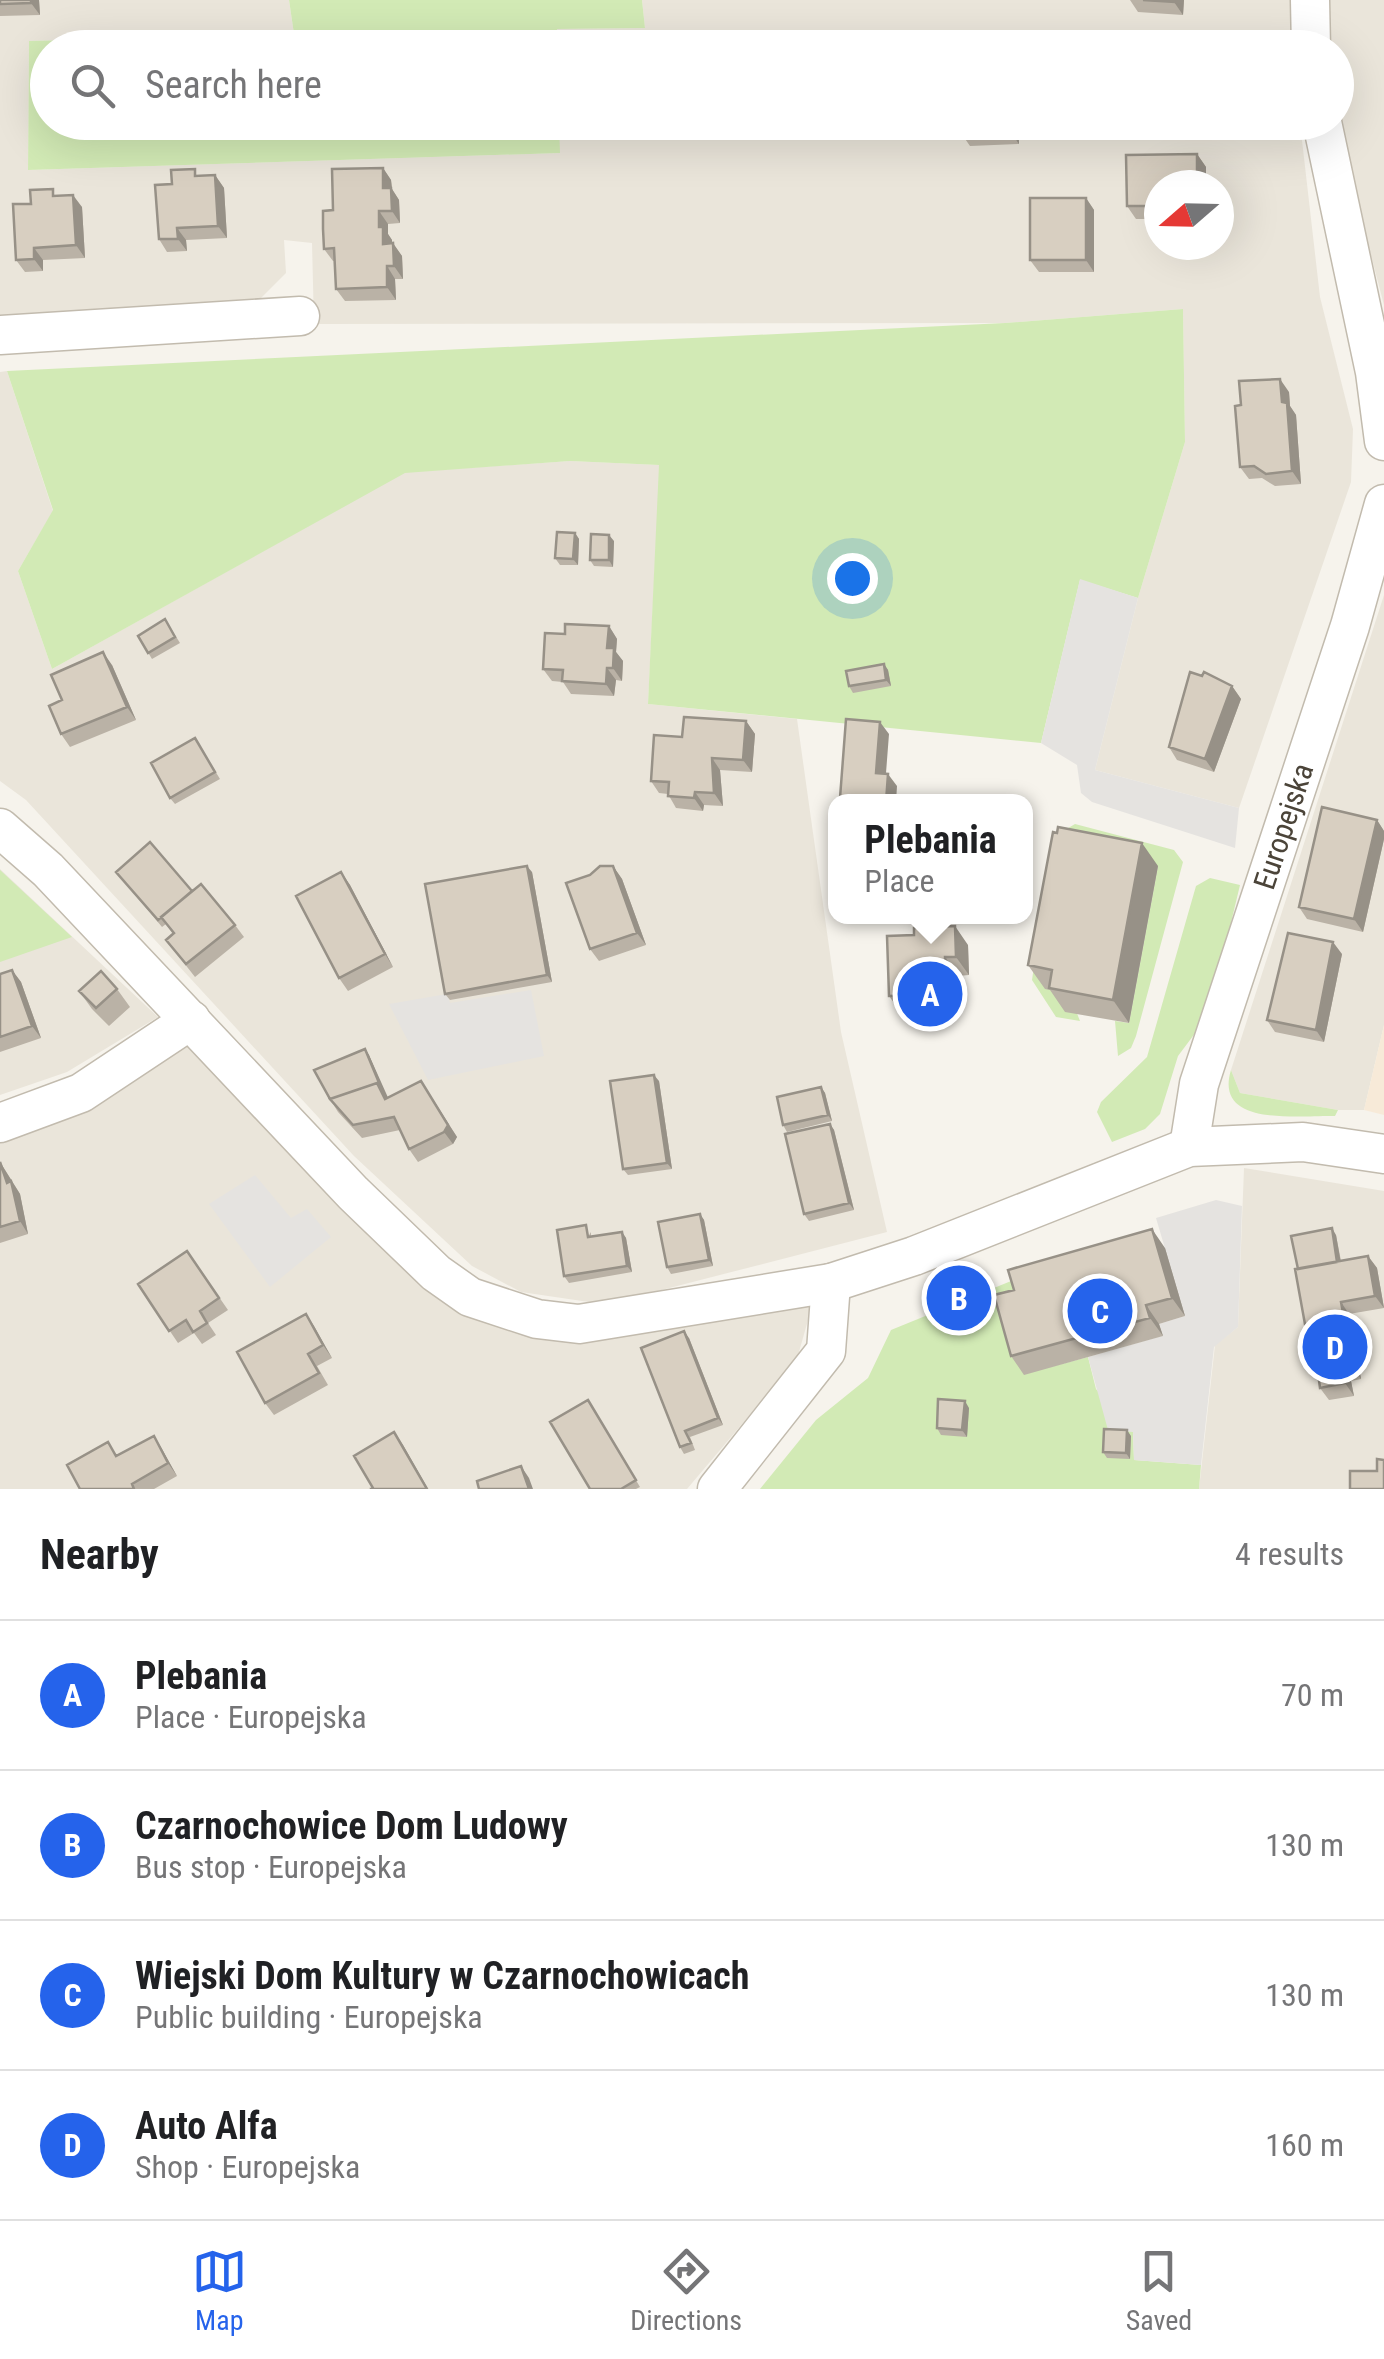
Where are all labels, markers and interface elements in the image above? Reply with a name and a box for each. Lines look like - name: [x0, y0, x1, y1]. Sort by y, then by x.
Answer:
- search box: [30, 30, 1354, 140]
- icon: search: [65, 58, 120, 113]
- text: Search here: [145, 63, 322, 107]
- north arrow: [1144, 170, 1234, 260]
- your location: [827, 553, 878, 604]
- street label: Europejska: [1246, 759, 1320, 894]
- popup: [828, 794, 1033, 924]
- text: Plebania: [864, 818, 997, 862]
- text: Place: [864, 862, 935, 900]
- pin: A: [898, 956, 962, 1032]
- pin: B: [926, 1260, 992, 1336]
- pin: C: [1068, 1274, 1132, 1348]
- pin: D: [1302, 1310, 1368, 1384]
- text: Nearby: [40, 1530, 159, 1579]
- text: 4 results: [1235, 1535, 1344, 1573]
- text: Plebania: [135, 1654, 267, 1698]
- text: A: [63, 1676, 82, 1714]
- text: 70 m: [1281, 1676, 1344, 1714]
- text: Place · Europejska: [135, 1698, 367, 1736]
- text: Czarnochowice Dom Ludowy: [135, 1804, 568, 1848]
- text: B: [64, 1826, 81, 1864]
- text: 130 m: [1265, 1826, 1344, 1864]
- text: Bus stop · Europejska: [135, 1848, 407, 1886]
- text: Wiejski Dom Kultury w Czarnochowicach: [135, 1954, 749, 1998]
- text: C: [63, 1976, 82, 2014]
- text: 130 m: [1265, 1976, 1344, 2014]
- text: Public building · Europejska: [135, 1998, 483, 2036]
- text: Auto Alfa: [135, 2104, 278, 2148]
- text: D: [63, 2126, 82, 2164]
- text: 160 m: [1265, 2126, 1344, 2164]
- text: Shop · Europejska: [135, 2148, 360, 2186]
- tab: Map: [192, 2244, 247, 2337]
- tab: Directions: [630, 2244, 742, 2337]
- tab: Saved: [1126, 2244, 1192, 2337]

